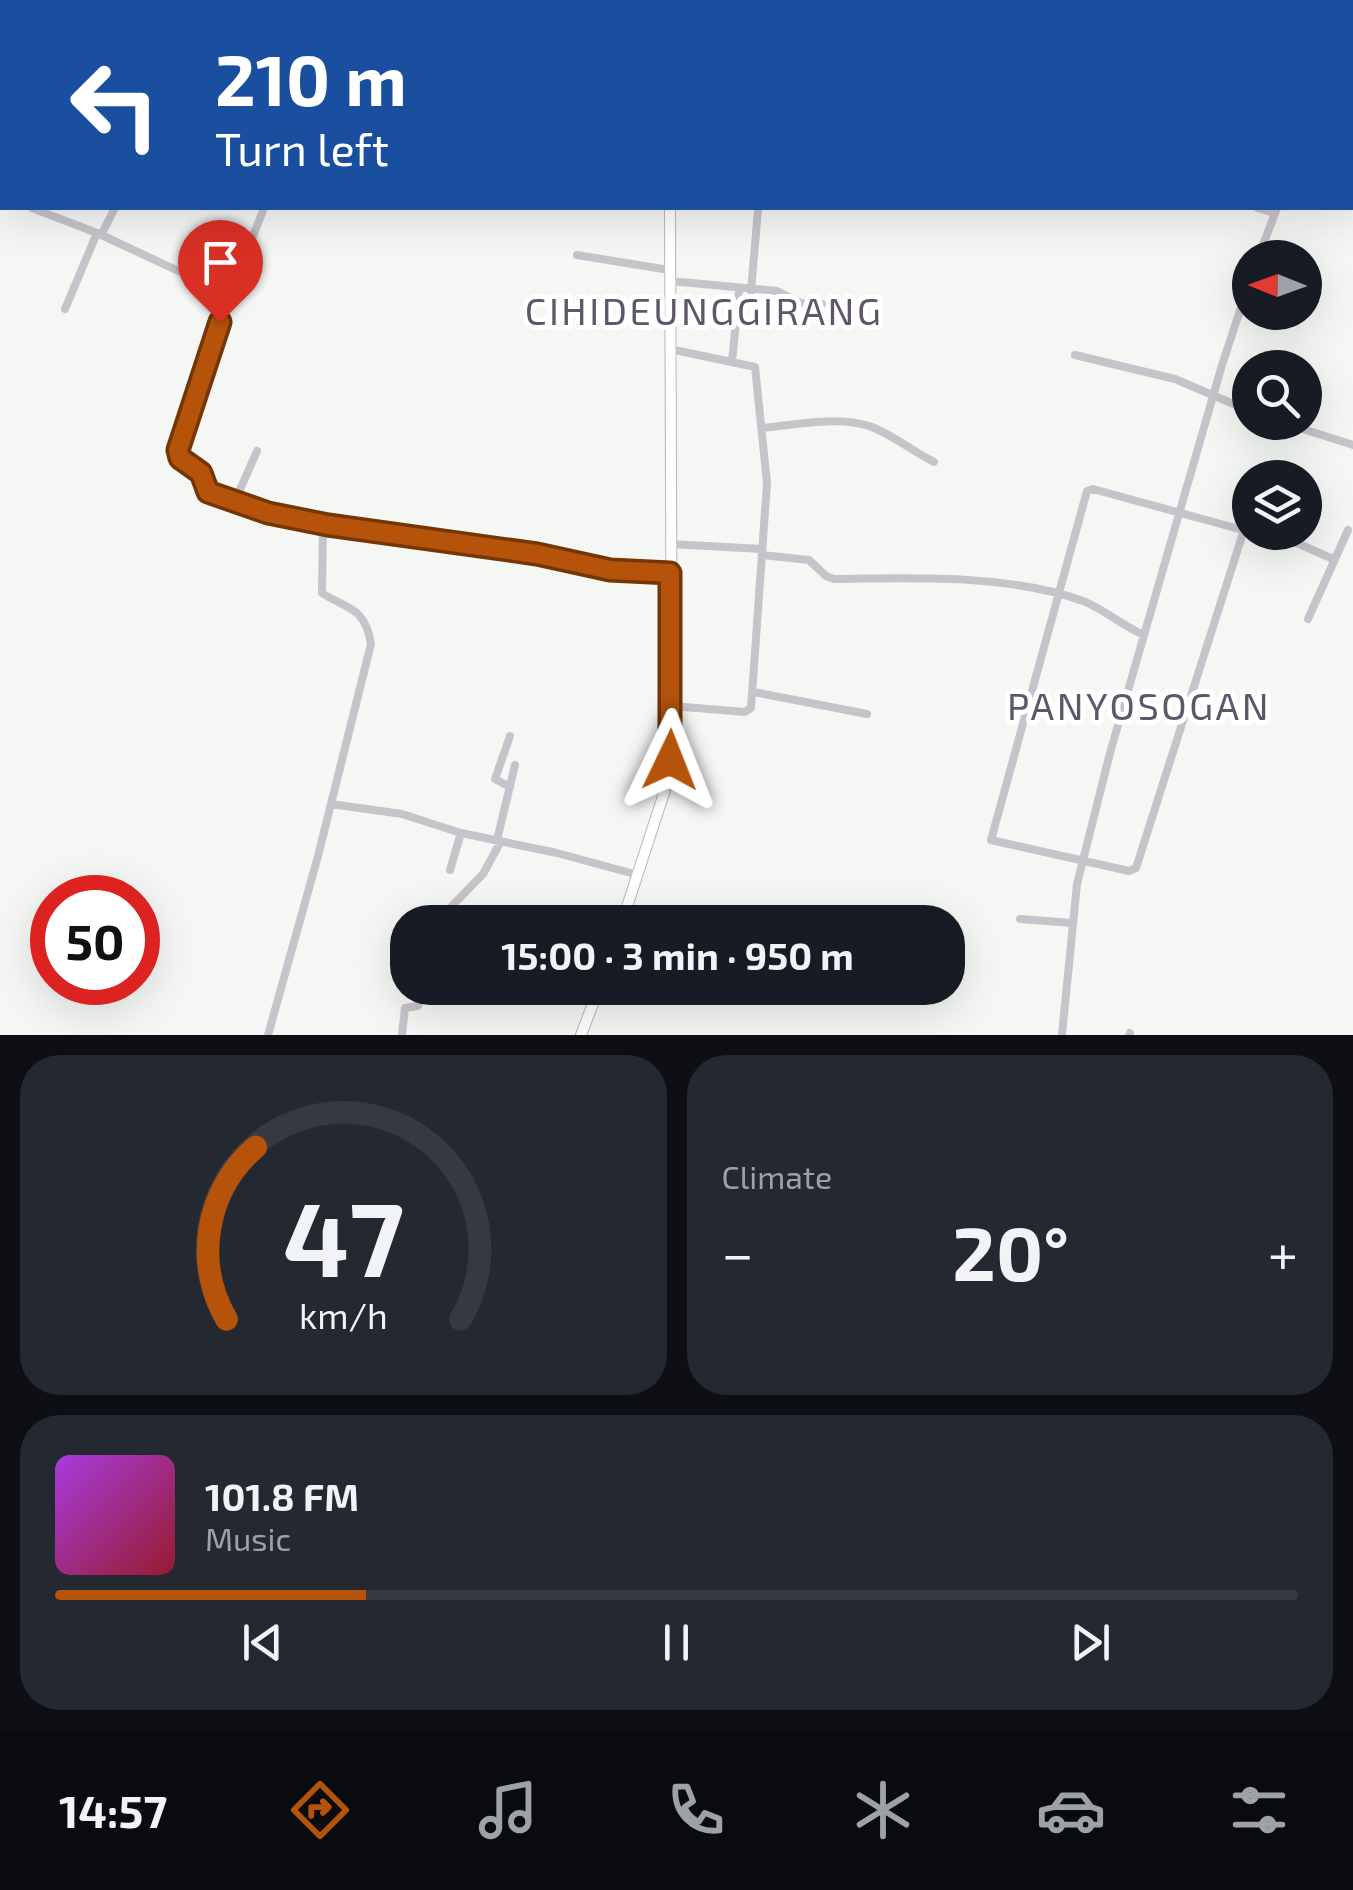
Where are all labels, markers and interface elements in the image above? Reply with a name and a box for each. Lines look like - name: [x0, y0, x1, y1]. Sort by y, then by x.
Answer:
- text: 210 m: [215, 36, 407, 120]
- icon: left: [50, 40, 180, 170]
- text: Turn left: [215, 121, 389, 175]
- pin: [178, 220, 263, 323]
- icon: arrive: [193, 235, 248, 290]
- north arrow: [1232, 240, 1322, 330]
- map controls: [1232, 240, 1322, 550]
- district label: CIHIDEUNGGIRANG: [525, 287, 883, 333]
- button: search: [1232, 350, 1322, 440]
- button: layers: [1232, 460, 1322, 550]
- district label: PANYOSOGAN: [1007, 682, 1271, 728]
- position arrow: [618, 708, 722, 812]
- speed limit sign: 50: [30, 875, 160, 1005]
- text: 15:00 · 3 min · 950 m: [501, 932, 854, 978]
- text: Climate: [722, 1157, 832, 1195]
- text: 47: [283, 1173, 404, 1298]
- text: 20°: [952, 1206, 1069, 1296]
- text: −: [722, 1219, 754, 1285]
- text: +: [1268, 1219, 1298, 1285]
- text: km/h: [299, 1293, 388, 1336]
- text: 101.8 FM: [205, 1473, 359, 1519]
- text: Music: [205, 1519, 291, 1557]
- icon: previous: [235, 1615, 290, 1670]
- icon: pause: [649, 1615, 704, 1670]
- icon: next: [1063, 1615, 1118, 1670]
- icon: directions: [285, 1775, 355, 1845]
- icon: music: [473, 1775, 543, 1845]
- icon: phone: [661, 1775, 731, 1845]
- icon: climate: [848, 1775, 918, 1845]
- icon: car: [1036, 1775, 1106, 1845]
- icon: filters: [1224, 1775, 1294, 1845]
- text: 14:57: [59, 1783, 167, 1837]

